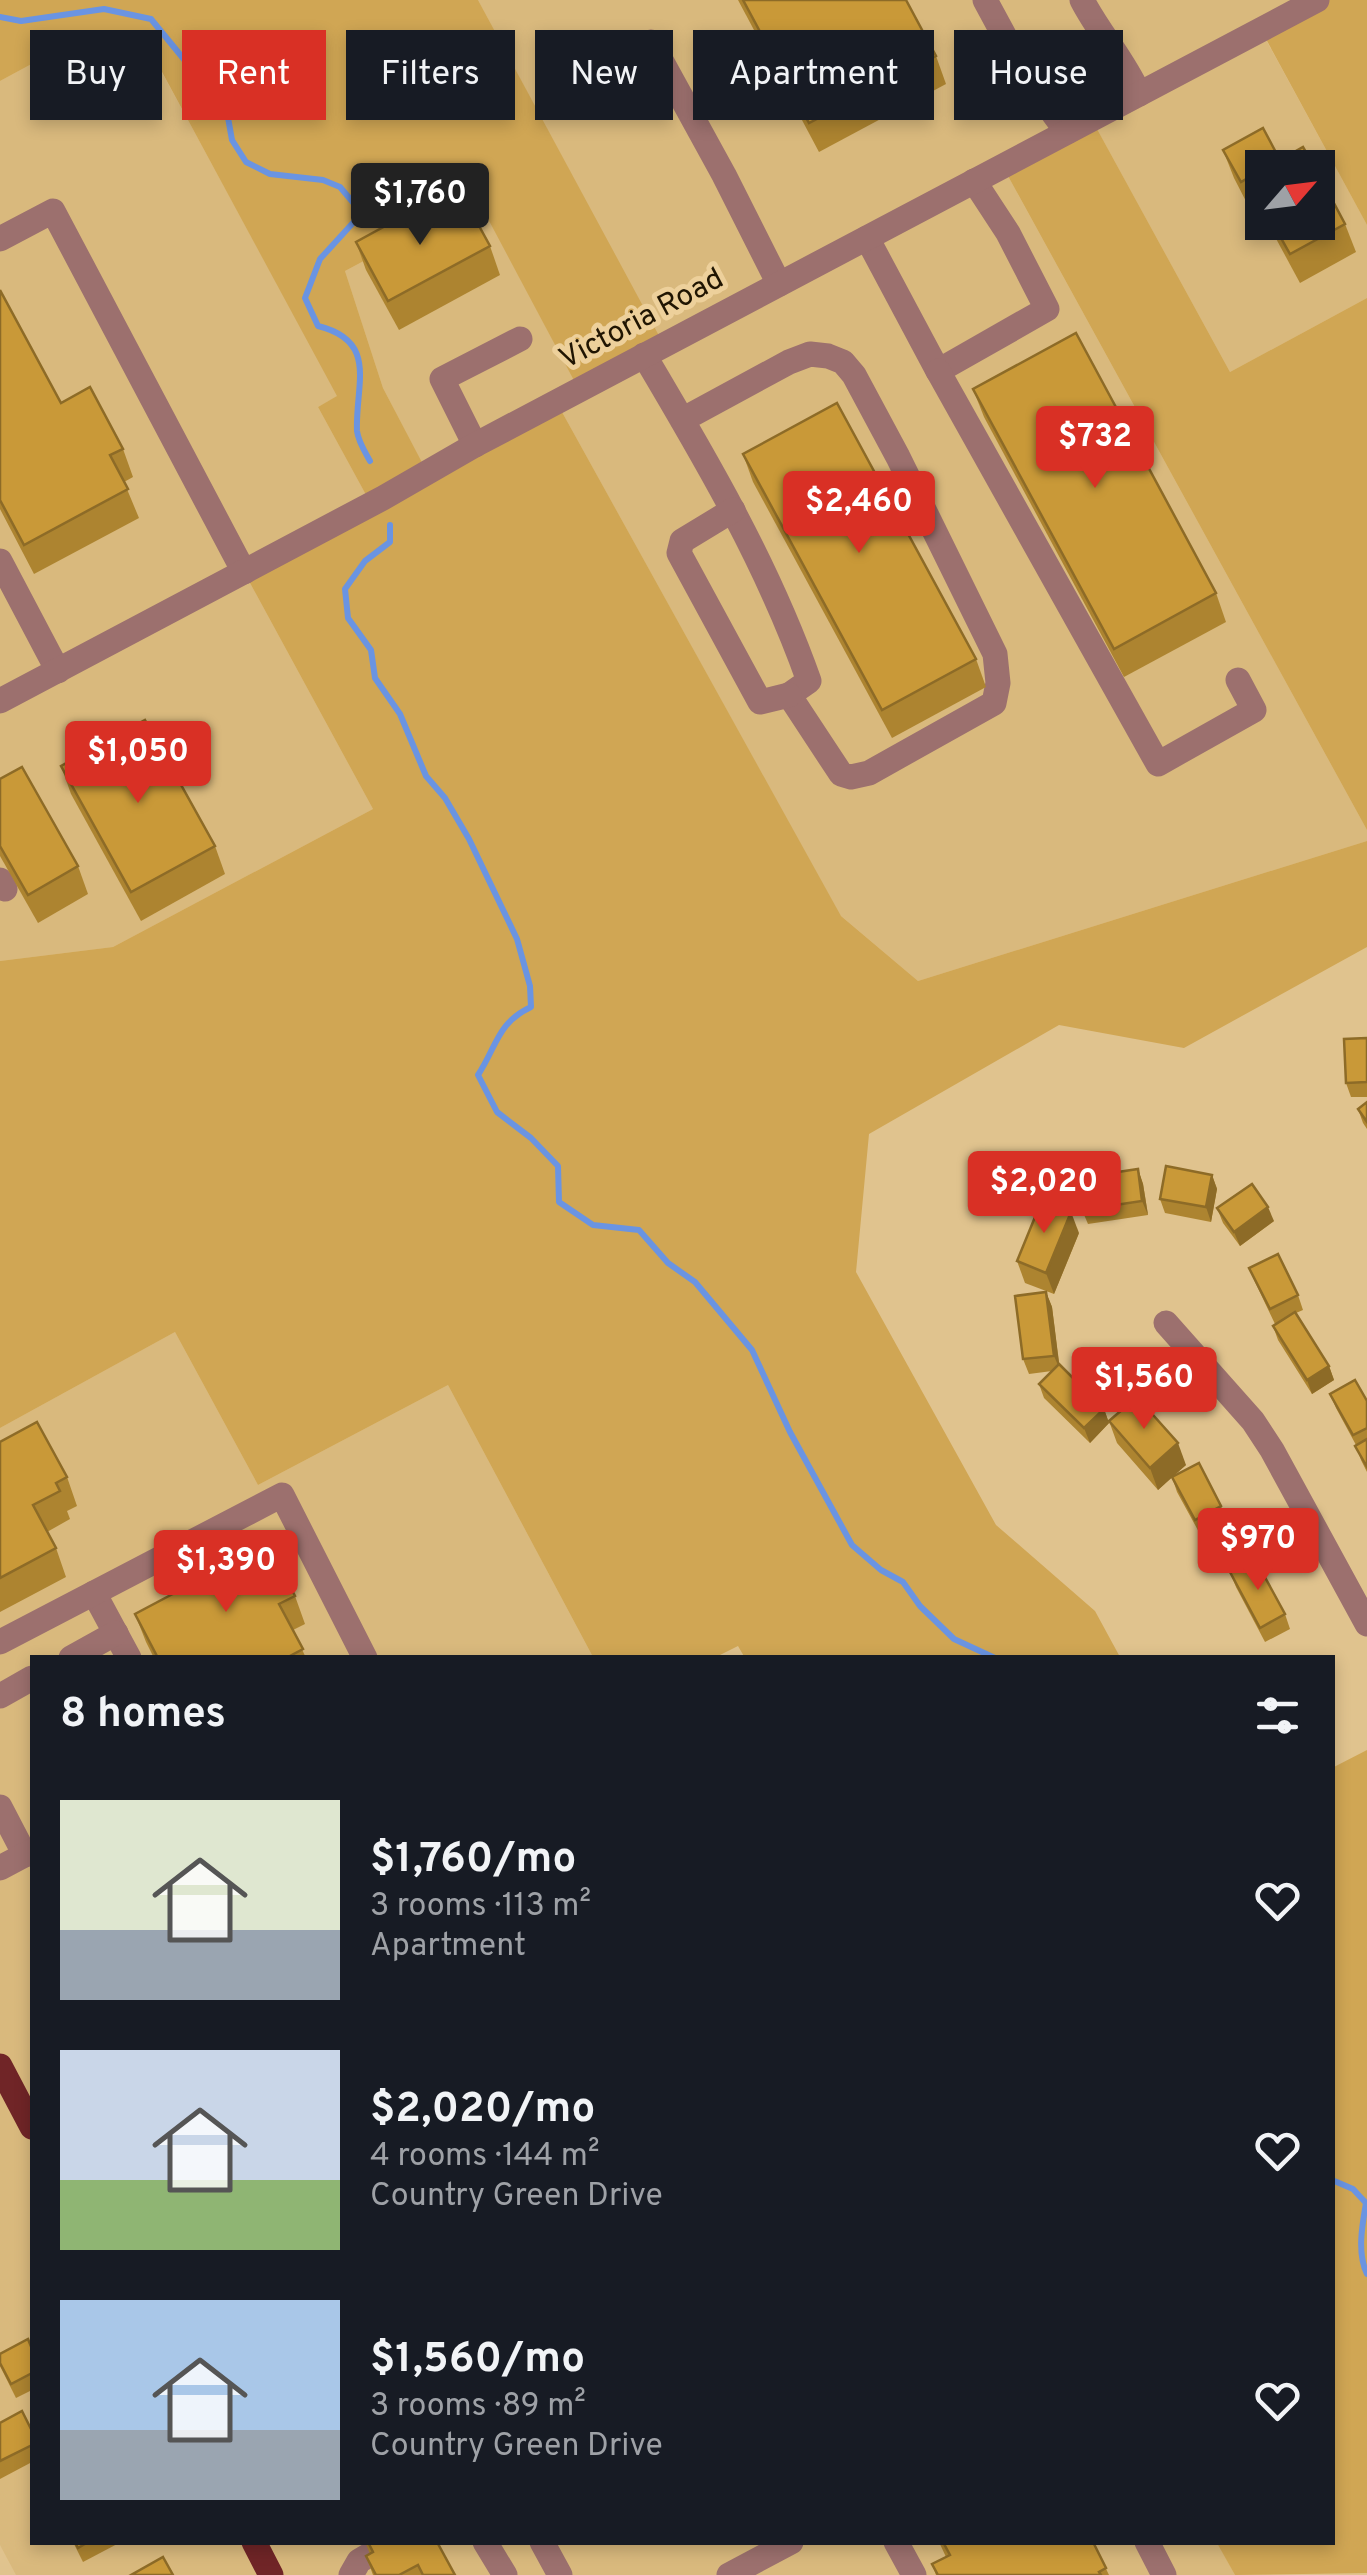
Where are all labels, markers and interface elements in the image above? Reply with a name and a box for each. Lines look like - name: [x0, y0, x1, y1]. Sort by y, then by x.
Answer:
- chip: Buy: [30, 30, 162, 120]
- chip: Rent: [182, 30, 326, 120]
- chip: Filters: [346, 30, 515, 120]
- chip: New: [535, 30, 673, 120]
- chip: Apartment: [693, 30, 934, 120]
- chip: House: [954, 30, 1123, 120]
- north arrow: [1245, 150, 1335, 240]
- map controls: [1245, 150, 1335, 240]
- pin: $1,760: [339, 163, 501, 248]
- text: $1,760: [373, 175, 467, 215]
- street label: Victoria Road: [553, 261, 731, 379]
- pin: $732: [1036, 406, 1154, 491]
- text: $732: [1058, 418, 1132, 458]
- pin: $2,460: [778, 471, 940, 556]
- text: $2,460: [805, 483, 913, 523]
- pin: $1,050: [57, 721, 219, 806]
- text: $1,050: [87, 733, 189, 773]
- pin: $2,020: [963, 1151, 1125, 1236]
- text: $2,020: [990, 1163, 1098, 1203]
- pin: $1,560: [1063, 1347, 1225, 1432]
- text: $1,560: [1094, 1359, 1194, 1399]
- pin: $970: [1199, 1508, 1317, 1593]
- text: $970: [1220, 1520, 1296, 1560]
- pin: $1,390: [145, 1530, 307, 1615]
- text: $1,390: [176, 1542, 276, 1582]
- icon: filters: [1250, 1688, 1305, 1743]
- text: 8 homes: [60, 1689, 226, 1742]
- text: $1,760/mo: [370, 1834, 576, 1887]
- icon: home: [140, 1840, 260, 1960]
- icon: heart: [1250, 1873, 1305, 1928]
- text: 3 rooms · 113 m²: [370, 1887, 591, 1927]
- text: Apartment: [370, 1927, 526, 1967]
- text: $2,020/mo: [370, 2084, 595, 2137]
- icon: home: [140, 2090, 260, 2210]
- icon: heart: [1250, 2123, 1305, 2178]
- text: 4 rooms · 144 m²: [370, 2137, 600, 2177]
- text: Country Green Drive: [370, 2177, 663, 2217]
- text: $1,560/mo: [370, 2334, 585, 2387]
- icon: home: [140, 2340, 260, 2460]
- icon: heart: [1250, 2373, 1305, 2428]
- text: 3 rooms · 89 m²: [370, 2387, 586, 2427]
- text: Country Green Drive: [370, 2427, 663, 2467]

